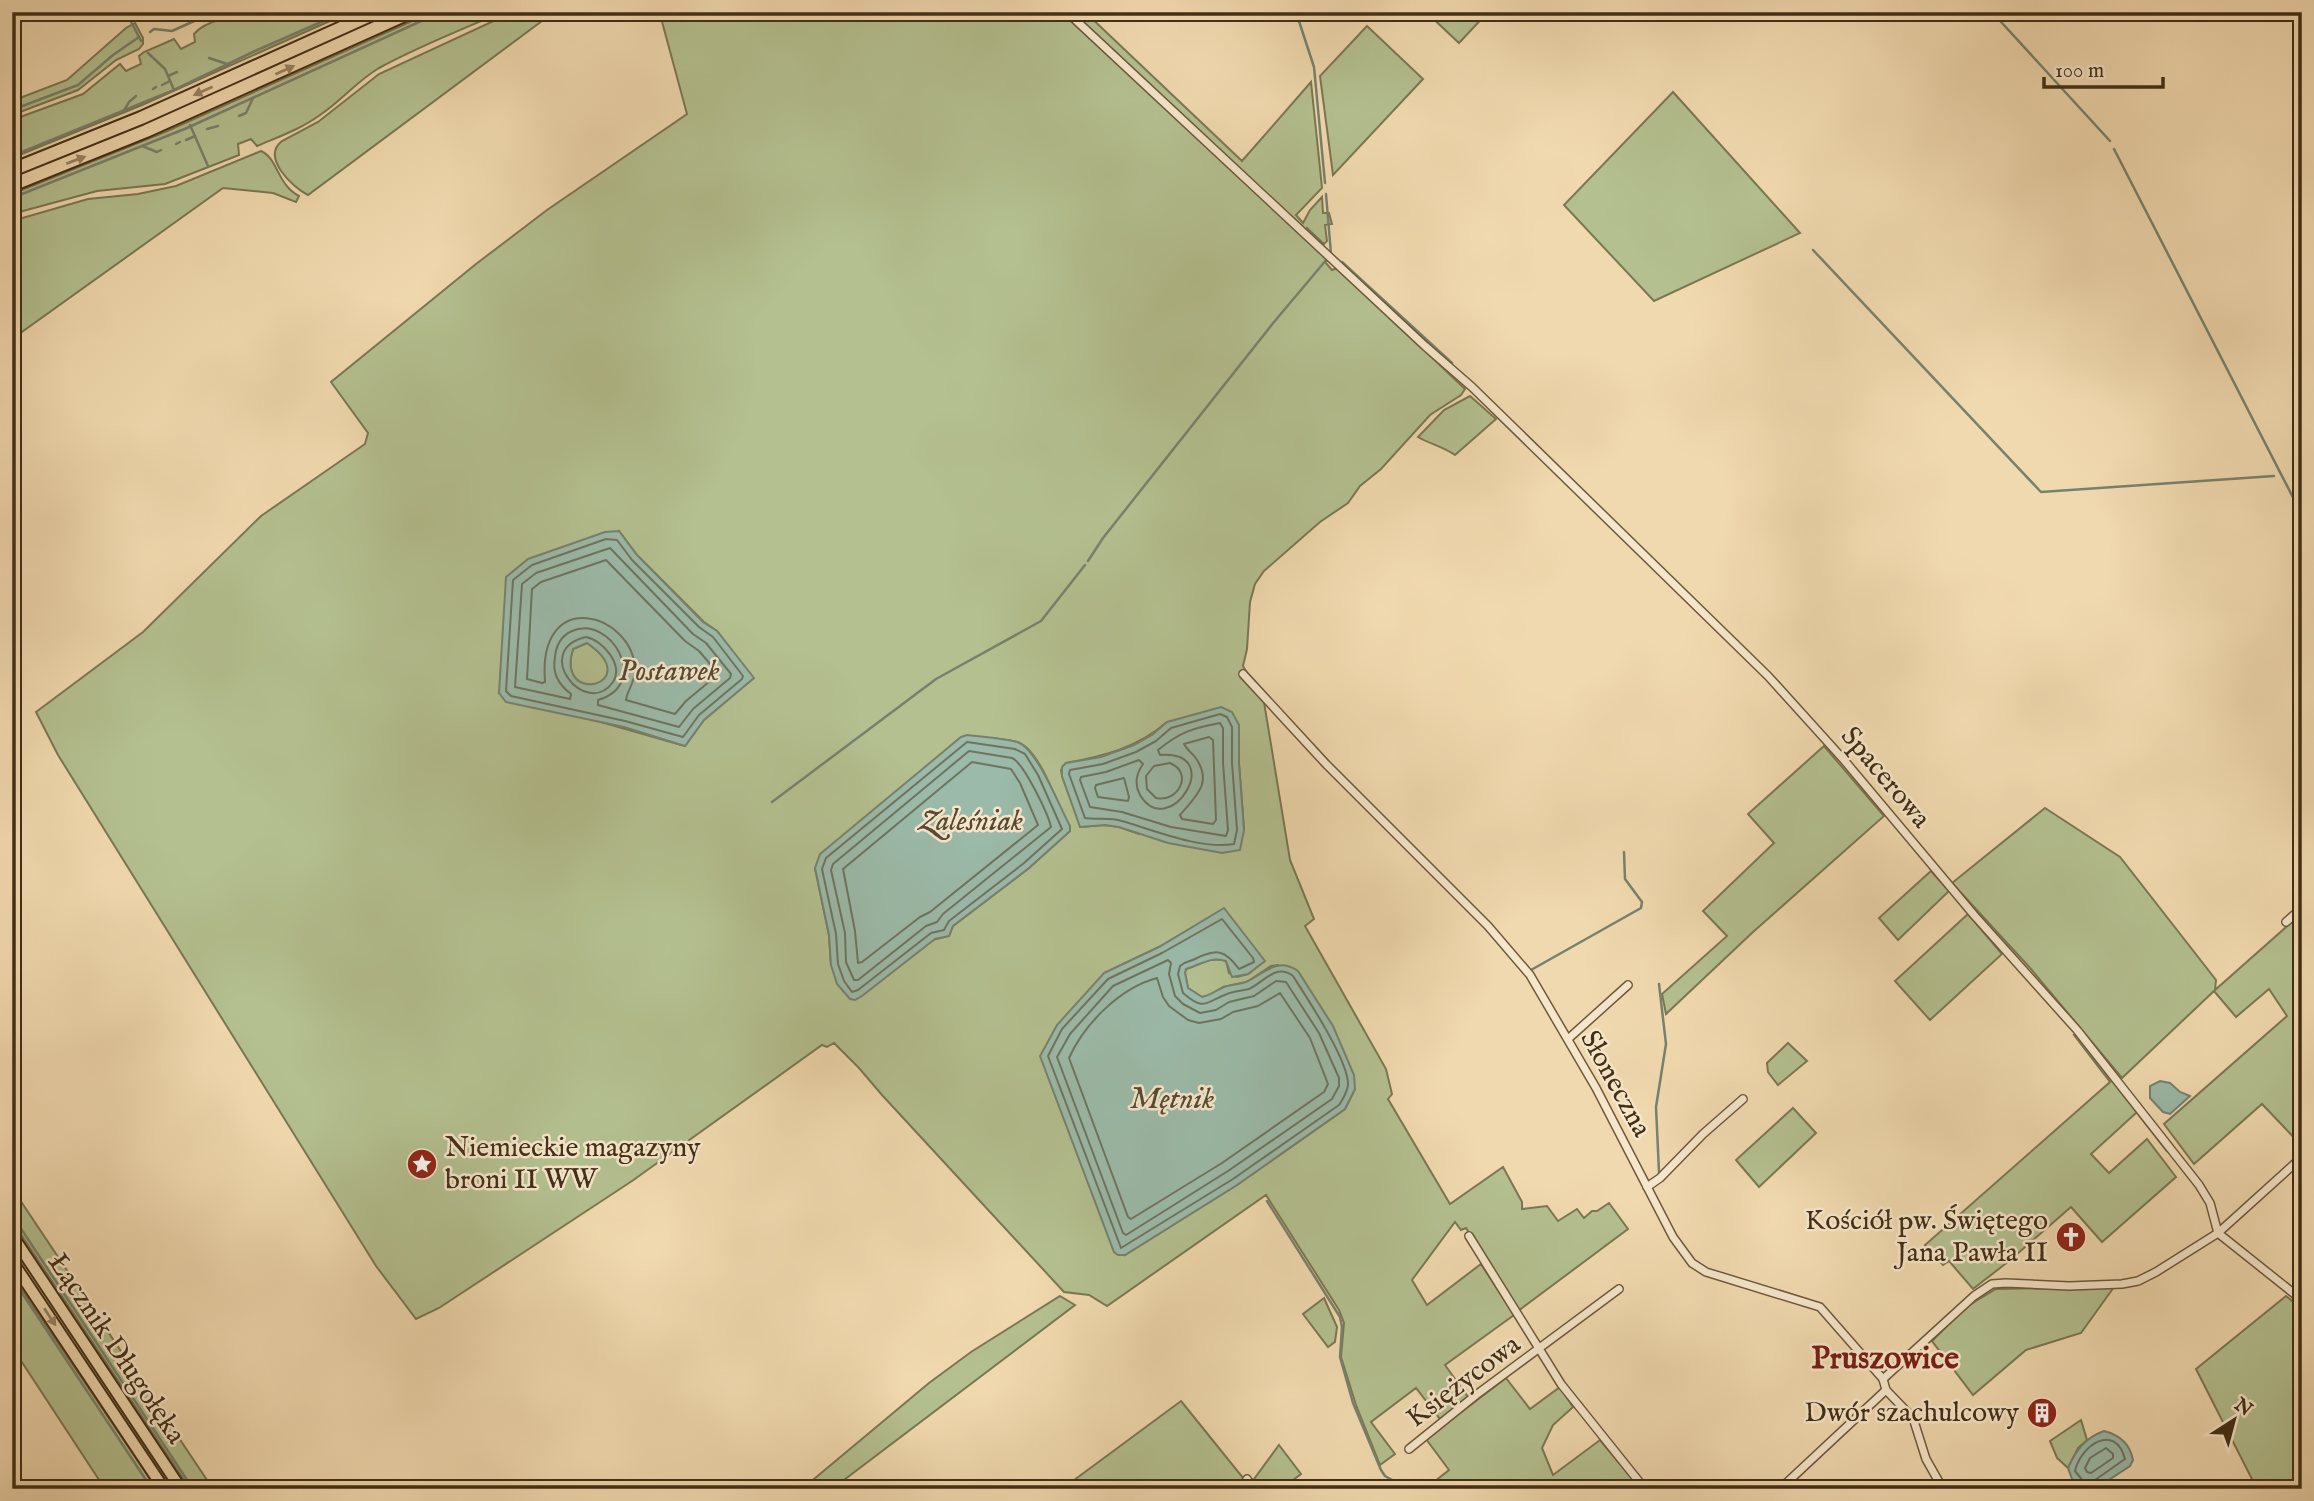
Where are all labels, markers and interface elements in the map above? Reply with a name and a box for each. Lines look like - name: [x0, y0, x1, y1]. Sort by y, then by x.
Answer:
- scale bar: [2044, 46, 2164, 90]
- text: 100 m: [2055, 58, 2104, 85]
- one-way arrow: [274, 64, 295, 75]
- one-way arrow: [192, 86, 213, 97]
- one-way arrow: [65, 154, 86, 165]
- water label: Postawek: [618, 653, 720, 691]
- street label: Spacerowa: [1832, 720, 1938, 837]
- water label: Zaleśniak: [916, 803, 1023, 841]
- street label: Słoneczna: [1571, 1025, 1659, 1144]
- water label: Mętnik: [1130, 1081, 1214, 1119]
- place label: Niemieckie magazyny broni II WW: [445, 1131, 701, 1198]
- place icon: Niemieckie magazyny broni II WW: [405, 1147, 439, 1181]
- place label: Kościół pw. Świętego Jana Pawła II: [1805, 1204, 2048, 1271]
- church icon: Kościół pw. Świętego Jana Pawła II: [2054, 1220, 2088, 1254]
- street label: Łącznik Długołęka: [39, 1247, 193, 1452]
- one-way arrow: [43, 1308, 56, 1327]
- street label: Księżycowa: [1400, 1327, 1529, 1436]
- district label: Pruszowice: [1811, 1339, 1959, 1380]
- north arrow: [2198, 1386, 2268, 1456]
- text: N: [2228, 1393, 2257, 1423]
- place label: Dwór szachulcowy: [1804, 1396, 2019, 1431]
- building icon: Dwór szachulcowy: [2025, 1396, 2059, 1430]

